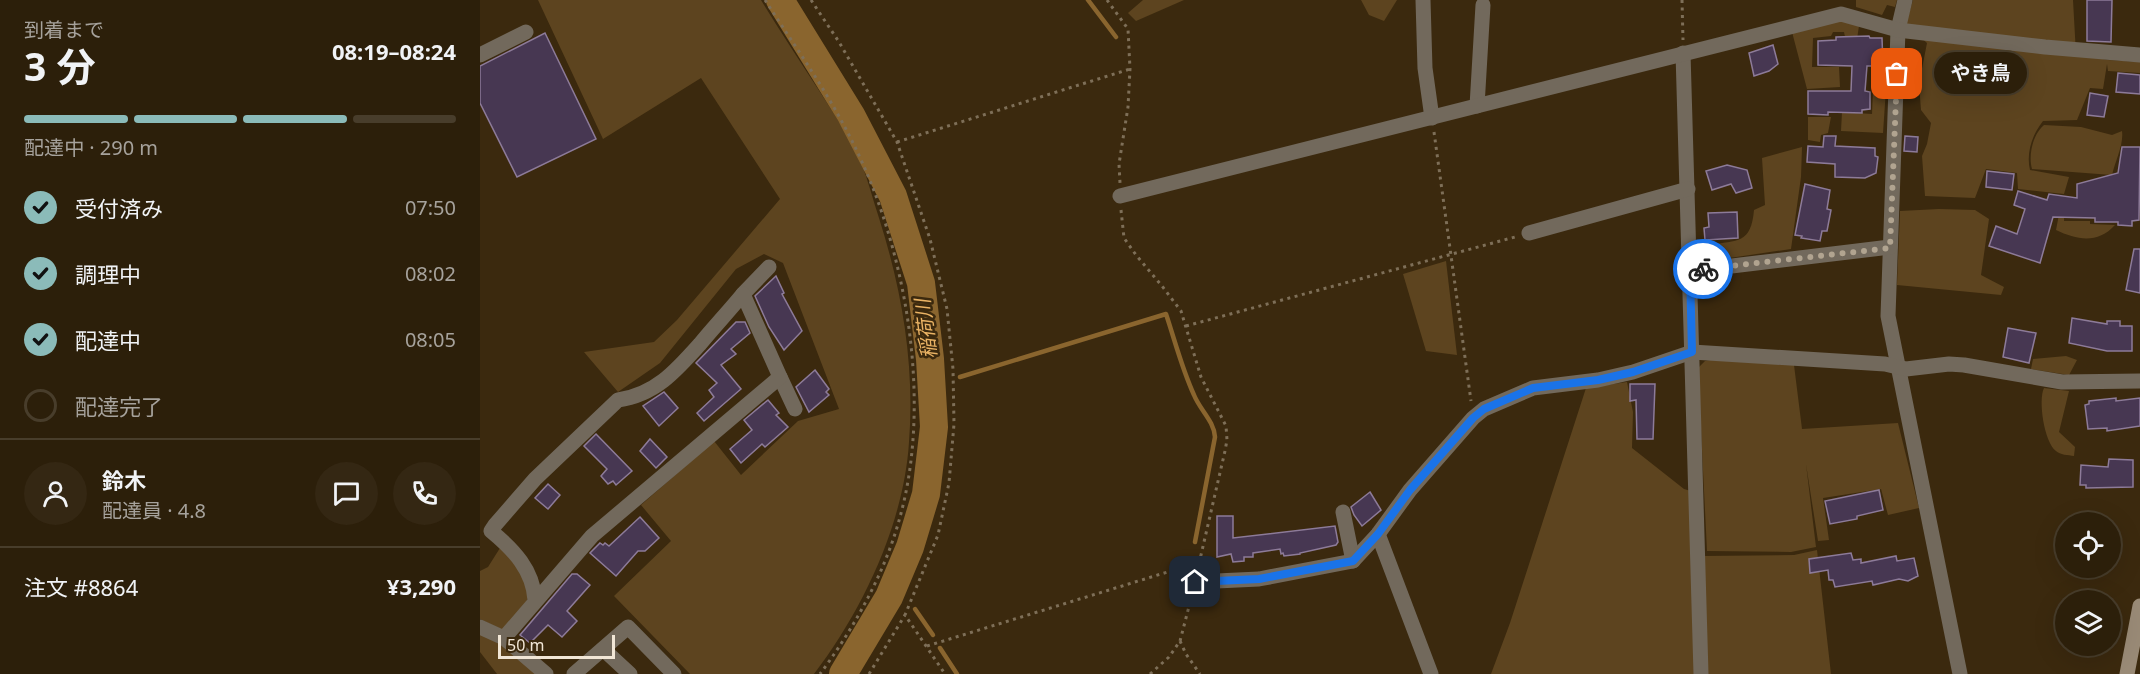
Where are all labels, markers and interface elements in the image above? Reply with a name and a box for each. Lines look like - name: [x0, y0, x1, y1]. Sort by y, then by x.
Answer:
- text: 到着まで: [24, 16, 104, 43]
- text: 08:19–08:24: [332, 36, 456, 66]
- text: 3 分: [24, 39, 95, 92]
- pin: [1871, 48, 1922, 99]
- callout: やき鳥: [1933, 53, 2026, 95]
- icon: bag: [1880, 57, 1913, 90]
- text: やき鳥: [1951, 59, 2011, 86]
- text: 配達中 · 290 m: [24, 134, 158, 161]
- icon: check: [24, 191, 57, 224]
- text: 受付済み: [75, 193, 163, 223]
- text: 07:50: [405, 194, 456, 221]
- courier: [1673, 239, 1733, 299]
- icon: bike: [1687, 253, 1720, 286]
- icon: check: [24, 257, 57, 290]
- text: 調理中: [75, 259, 141, 289]
- text: 08:02: [405, 260, 456, 287]
- water label: 稲荷川: [908, 296, 943, 360]
- icon: check: [24, 323, 57, 356]
- text: 配達中: [75, 325, 141, 355]
- text: 08:05: [405, 326, 456, 353]
- text: 配達完了: [75, 391, 163, 421]
- button: person: [24, 462, 87, 525]
- button: chat: [315, 462, 378, 525]
- button: phone: [393, 462, 456, 525]
- text: 鈴木: [102, 465, 146, 495]
- text: 配達員 · 4.8: [102, 497, 206, 524]
- map controls: [2055, 512, 2121, 656]
- button: locate: [2055, 512, 2121, 578]
- pin: [1169, 556, 1220, 607]
- icon: home: [1178, 565, 1211, 598]
- text: ¥3,290: [387, 571, 456, 601]
- text: 注文 #8864: [24, 572, 138, 602]
- button: layers: [2055, 590, 2121, 656]
- scale bar: [498, 632, 615, 660]
- text: 50 m: [507, 634, 544, 656]

